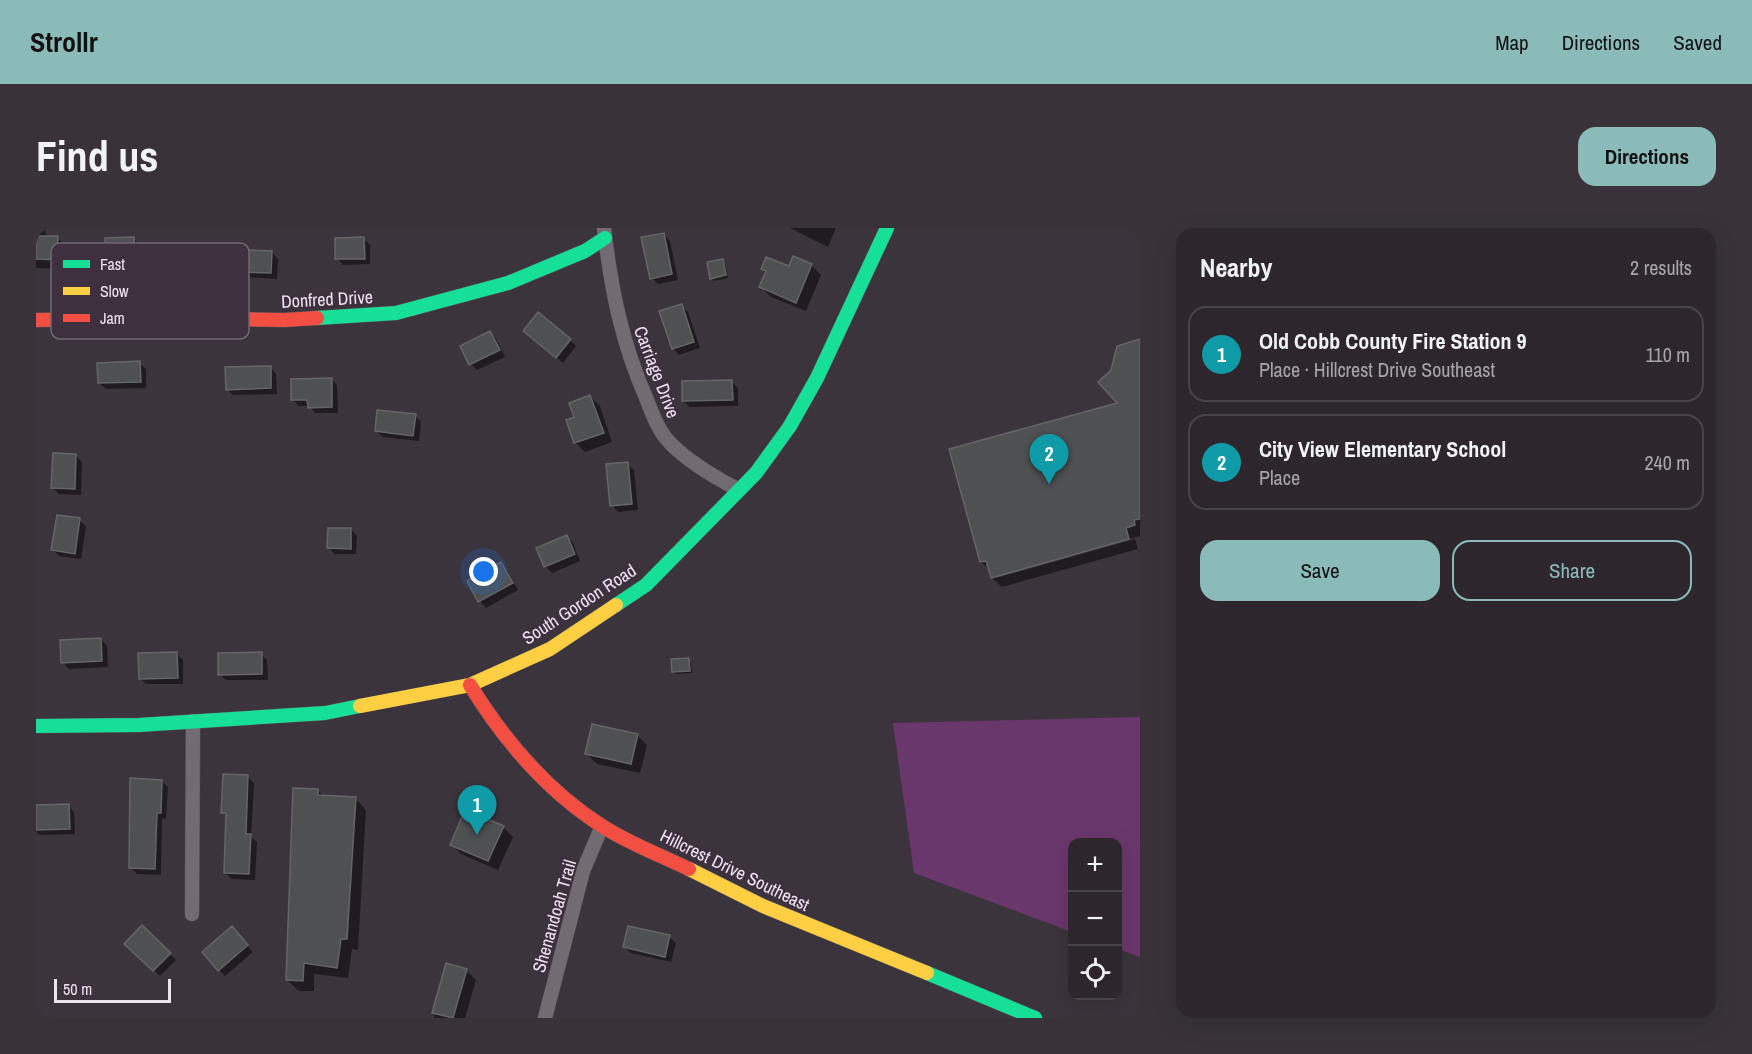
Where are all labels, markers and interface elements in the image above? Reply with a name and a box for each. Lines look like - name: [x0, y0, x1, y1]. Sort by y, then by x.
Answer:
- text: Strollr: [30, 23, 98, 61]
- text: Map: [1495, 28, 1529, 57]
- text: Directions: [1562, 28, 1640, 57]
- text: Saved: [1673, 28, 1722, 57]
- button: Directions: [1578, 127, 1716, 186]
- text: Find us: [36, 128, 158, 184]
- legend: [51, 243, 249, 339]
- text: Nearby: [1200, 250, 1272, 285]
- text: Fast: [100, 253, 125, 275]
- text: 2 results: [1630, 254, 1692, 281]
- text: Slow: [100, 280, 129, 302]
- street label: Donfred Drive: [280, 284, 374, 314]
- text: Jam: [100, 307, 125, 329]
- street label: Carriage Drive: [628, 322, 686, 422]
- text: Old Cobb County Fire Station 9: [1259, 326, 1527, 356]
- text: 1: [1217, 341, 1226, 368]
- text: 110 m: [1646, 341, 1690, 368]
- text: Place · Hillcrest Drive Southeast: [1259, 356, 1495, 383]
- pin: 2: [1030, 434, 1068, 484]
- text: City View Elementary School: [1259, 434, 1506, 464]
- text: 2: [1217, 449, 1226, 476]
- text: 240 m: [1644, 449, 1690, 476]
- text: Place: [1259, 464, 1300, 491]
- button: Save: [1200, 540, 1440, 601]
- button: Share: [1452, 540, 1692, 601]
- your location: [469, 557, 498, 586]
- street label: South Gordon Road: [517, 558, 641, 650]
- pin: 1: [458, 786, 496, 835]
- street label: Hillcrest Drive Southeast: [656, 823, 814, 917]
- map controls: [1068, 838, 1122, 1000]
- button: +: [1068, 838, 1122, 892]
- street label: Shenandoah Trail: [526, 857, 582, 975]
- button: −: [1068, 892, 1122, 946]
- button: locate: [1068, 946, 1122, 1000]
- scale bar: [54, 976, 171, 1004]
- text: 50 m: [63, 978, 92, 1000]

